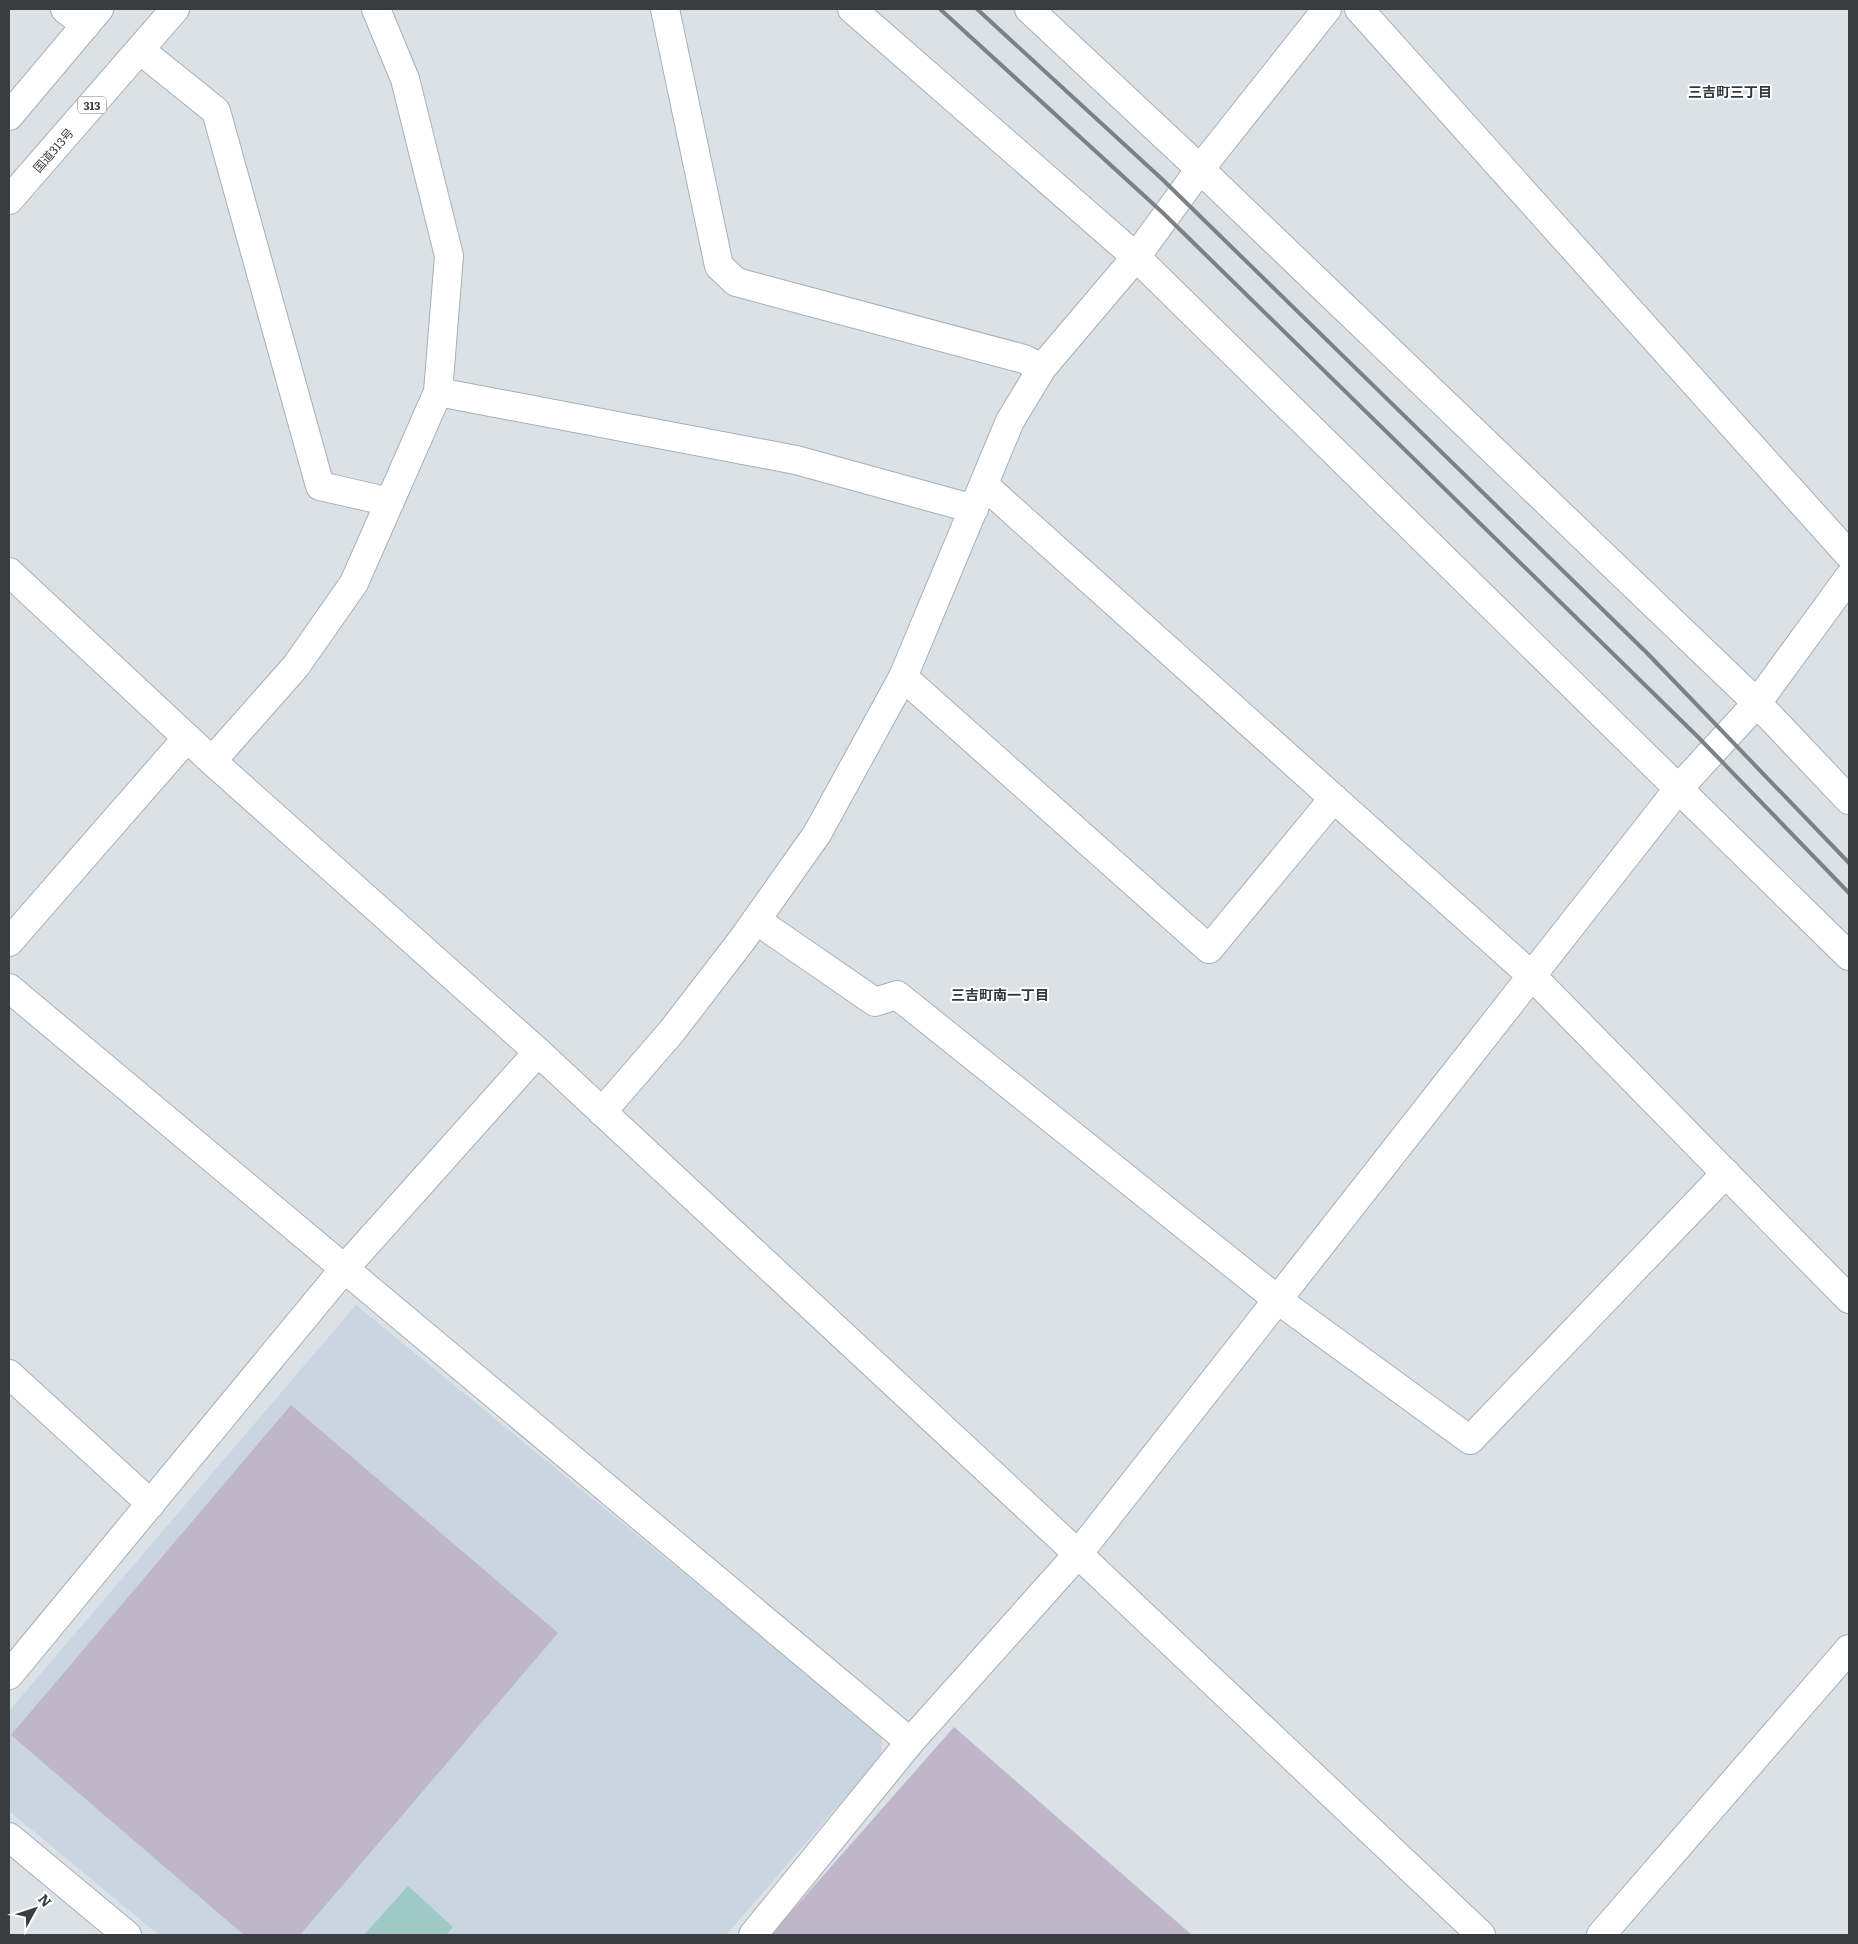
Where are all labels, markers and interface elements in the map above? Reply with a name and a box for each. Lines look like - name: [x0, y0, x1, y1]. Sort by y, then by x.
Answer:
- district label: 三吉町三丁目: [1688, 81, 1772, 101]
- road number: 313: [78, 96, 106, 114]
- street label: 国道313号: [29, 124, 77, 176]
- district label: 三吉町南一丁目: [951, 984, 1049, 1004]
- north arrow: [10, 1884, 60, 1934]
- text: N: [34, 1889, 57, 1911]

